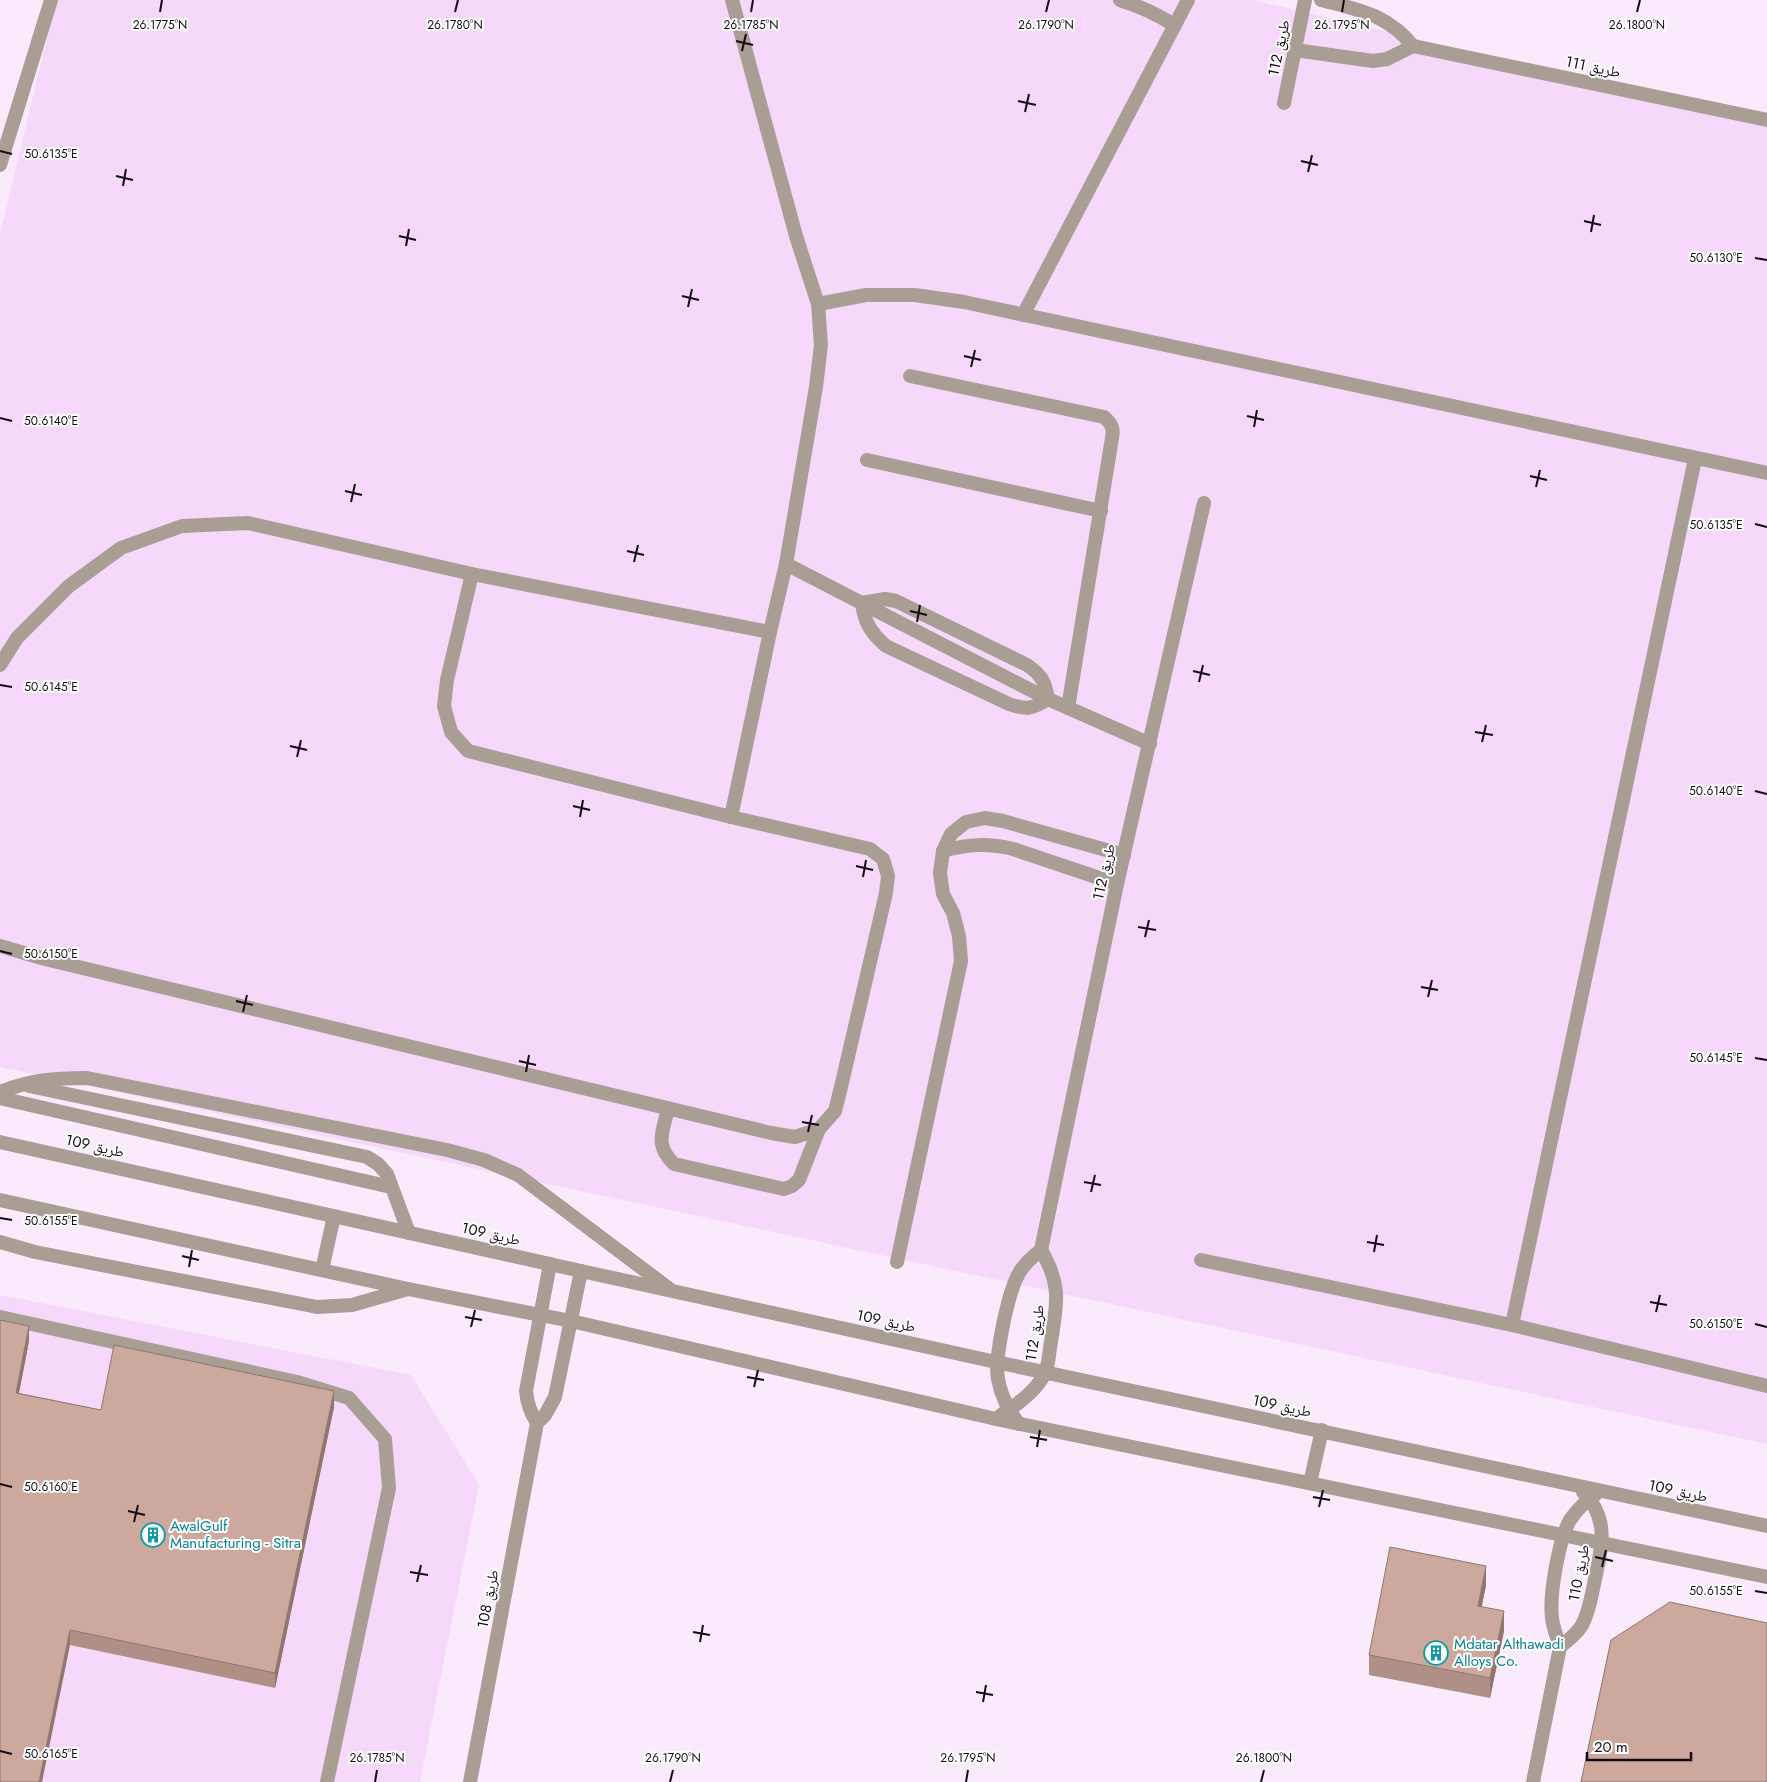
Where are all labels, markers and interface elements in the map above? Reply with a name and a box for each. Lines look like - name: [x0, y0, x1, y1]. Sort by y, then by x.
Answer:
- text: 26.1775°N: [133, 16, 187, 34]
- text: 26.1780°N: [427, 16, 483, 34]
- text: 26.1785°N: [724, 16, 779, 34]
- text: 26.1790°N: [1018, 16, 1074, 34]
- text: 26.1795°N: [1314, 16, 1370, 34]
- text: 26.1800°N: [1609, 16, 1665, 34]
- street label: طريق 112: [1262, 18, 1296, 78]
- street label: طريق 111: [1564, 50, 1623, 84]
- text: 50.6135°E: [24, 145, 78, 163]
- text: 50.6130°E: [1689, 249, 1743, 267]
- text: 50.6140°E: [24, 412, 78, 430]
- text: 50.6135°E: [1689, 516, 1743, 534]
- text: 50.6145°E: [24, 678, 78, 696]
- text: 50.6140°E: [1689, 782, 1743, 800]
- street label: طريق 112: [1087, 842, 1121, 902]
- text: 50.6150°E: [24, 945, 78, 963]
- text: 50.6145°E: [1689, 1049, 1743, 1067]
- street label: طريق 109: [63, 1129, 127, 1163]
- text: 50.6155°E: [24, 1212, 78, 1230]
- street label: طريق 109: [459, 1217, 523, 1251]
- street label: طريق 112: [1020, 1303, 1050, 1363]
- street label: طريق 109: [855, 1304, 918, 1338]
- text: 50.6150°E: [1689, 1315, 1743, 1333]
- street label: طريق 109: [1251, 1389, 1314, 1423]
- street label: طريق 109: [1647, 1474, 1710, 1508]
- text: 50.6160°E: [24, 1478, 78, 1496]
- place label: AwalGulf Manufacturing - Sitra: [170, 1515, 301, 1554]
- building icon: AwalGulf Manufacturing - Sitra: [140, 1522, 166, 1548]
- street label: طريق 110: [1563, 1542, 1595, 1603]
- street label: طريق 108: [472, 1568, 504, 1630]
- text: 50.6155°E: [1689, 1582, 1743, 1600]
- place label: Mdatar Althawadi Alloys Co.: [1454, 1633, 1564, 1672]
- building icon: Mdatar Althawadi Alloys Co.: [1423, 1640, 1449, 1666]
- scale bar: [1587, 1730, 1691, 1762]
- text: 20 m: [1594, 1736, 1628, 1758]
- text: 50.6165°E: [24, 1745, 78, 1763]
- text: 26.1785°N: [350, 1749, 405, 1767]
- text: 26.1790°N: [645, 1749, 701, 1767]
- text: 26.1795°N: [940, 1749, 996, 1767]
- text: 26.1800°N: [1236, 1749, 1292, 1767]

